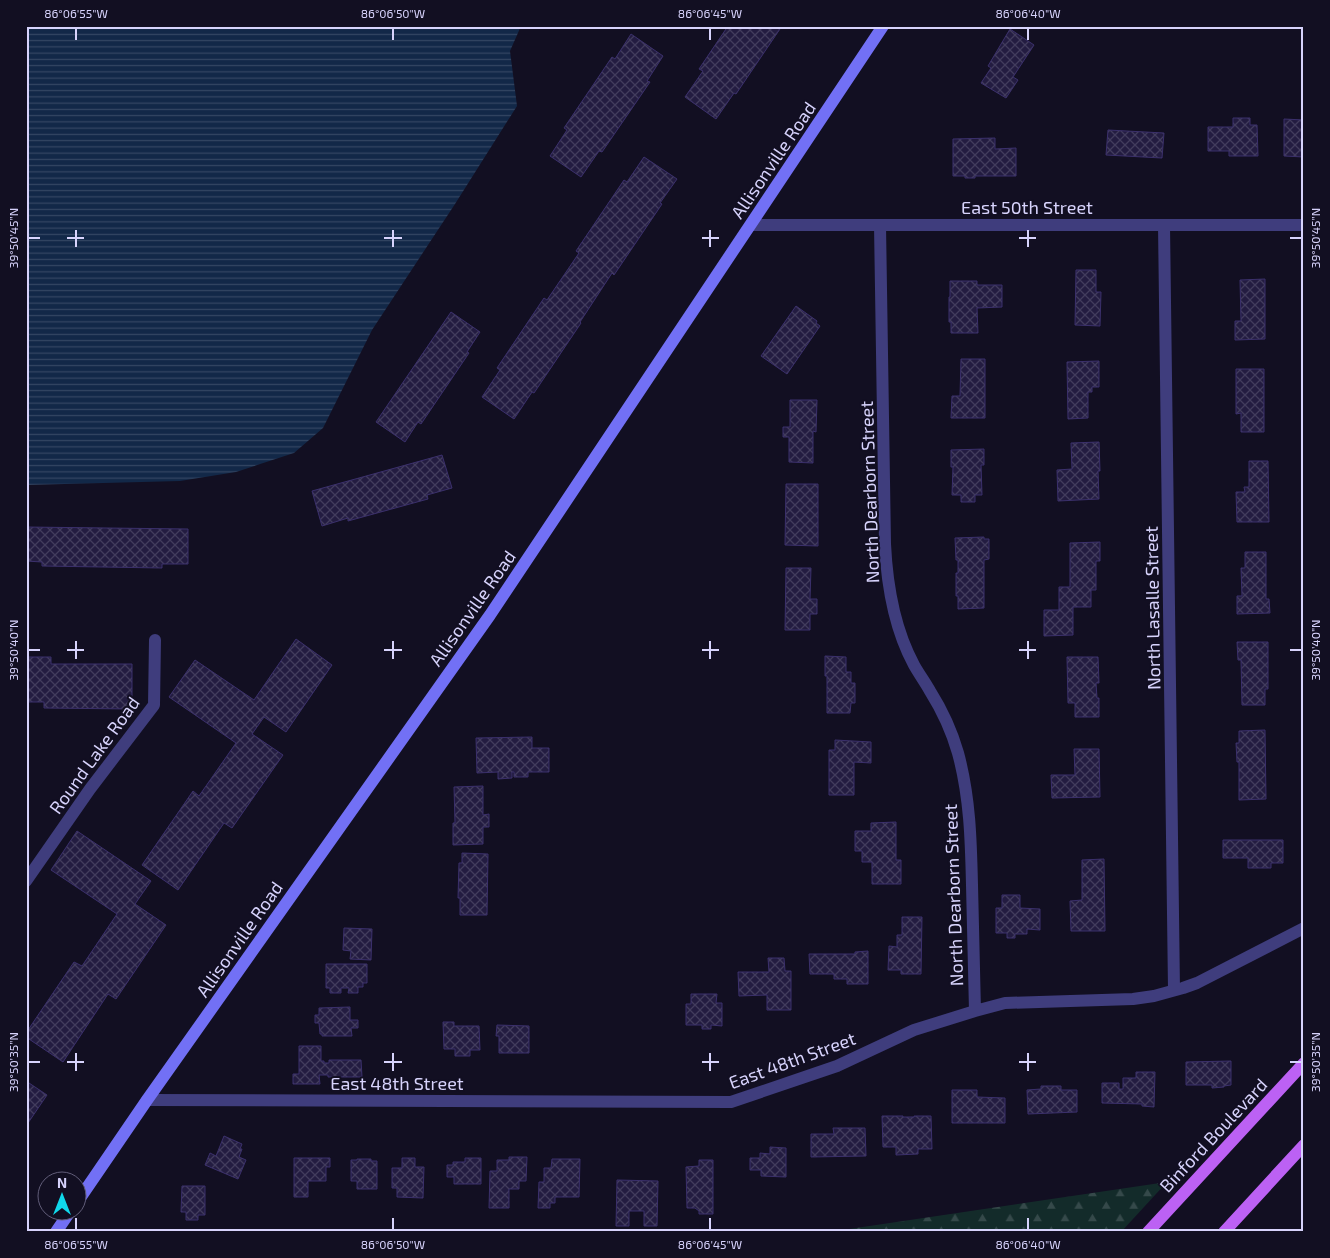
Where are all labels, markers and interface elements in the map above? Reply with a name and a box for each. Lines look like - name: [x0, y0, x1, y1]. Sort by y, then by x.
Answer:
- text: 86°06'55"W: [44, 6, 108, 20]
- text: 86°06'50"W: [361, 6, 425, 20]
- text: 86°06'45"W: [678, 6, 742, 20]
- text: 86°06'40"W: [995, 6, 1061, 20]
- street label: Allisonville Road: [726, 97, 820, 223]
- street label: East 50th Street: [961, 196, 1093, 218]
- text: 39°50'45"N: [6, 208, 20, 268]
- text: 39°50'45"N: [1308, 208, 1322, 268]
- street label: North Dearborn Street: [855, 400, 883, 584]
- street label: North Lasalle Street: [1140, 526, 1164, 690]
- street label: Allisonville Road: [424, 546, 520, 670]
- text: 39°50'40"N: [6, 619, 20, 681]
- text: 39°50'40"N: [1308, 619, 1322, 681]
- street label: Round Lake Road: [44, 692, 144, 818]
- street label: North Dearborn Street: [939, 803, 967, 987]
- street label: Allisonville Road: [191, 877, 287, 1001]
- street label: East 48th Street: [726, 1027, 859, 1093]
- text: 39°50'35"N: [6, 1032, 20, 1092]
- text: 39°50'35"N: [1308, 1032, 1322, 1092]
- street label: East 48th Street: [330, 1072, 464, 1094]
- street label: Binford Boulevard: [1155, 1074, 1271, 1196]
- north arrow: [38, 1170, 88, 1220]
- text: N: [57, 1174, 67, 1191]
- text: 86°06'55"W: [44, 1237, 108, 1251]
- text: 86°06'50"W: [361, 1237, 425, 1251]
- text: 86°06'45"W: [678, 1237, 742, 1251]
- text: 86°06'40"W: [995, 1237, 1061, 1251]

